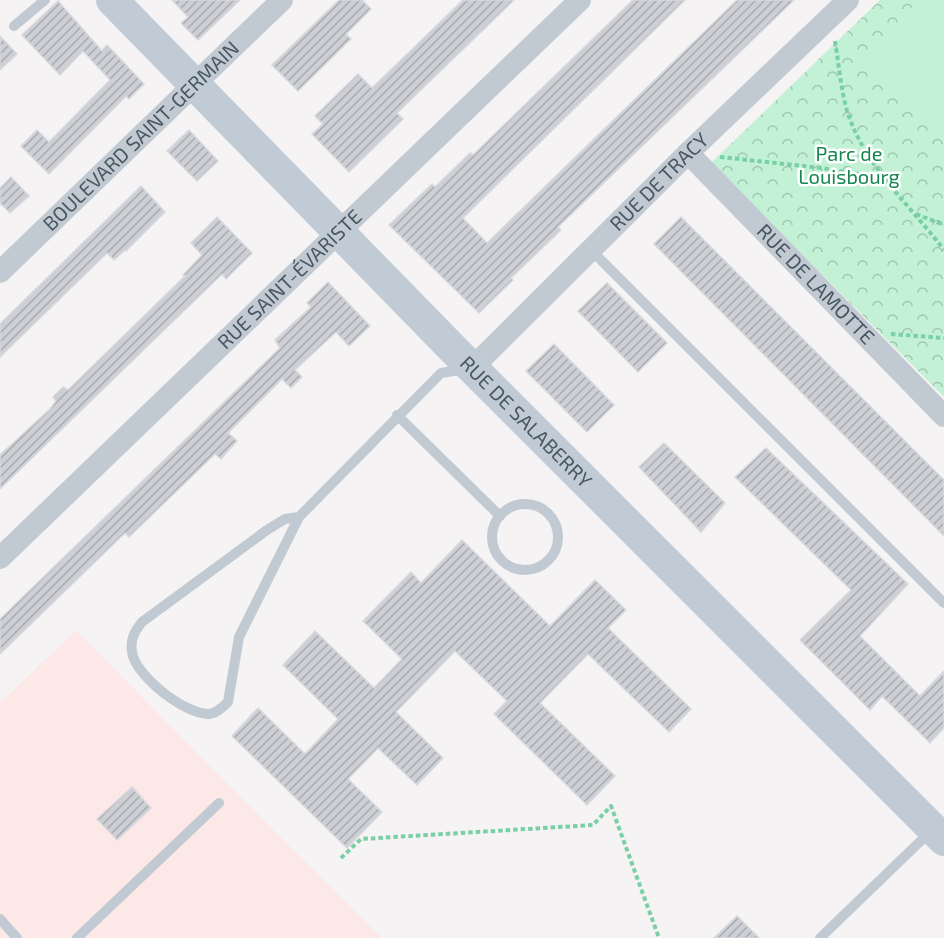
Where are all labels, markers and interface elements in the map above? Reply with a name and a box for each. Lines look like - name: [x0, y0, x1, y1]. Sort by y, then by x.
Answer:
- street label: BOULEVARD SAINT-GERMAIN: [37, 35, 243, 235]
- street label: RUE DE TRACY: [604, 127, 713, 235]
- park label: Parc de Louisbourg: [798, 141, 900, 188]
- street label: RUE SAINT-ÉVARISTE: [212, 204, 366, 353]
- street label: RUE DE LAMOTTE: [753, 218, 880, 348]
- street label: RUE DE SALABERRY: [456, 350, 598, 492]

